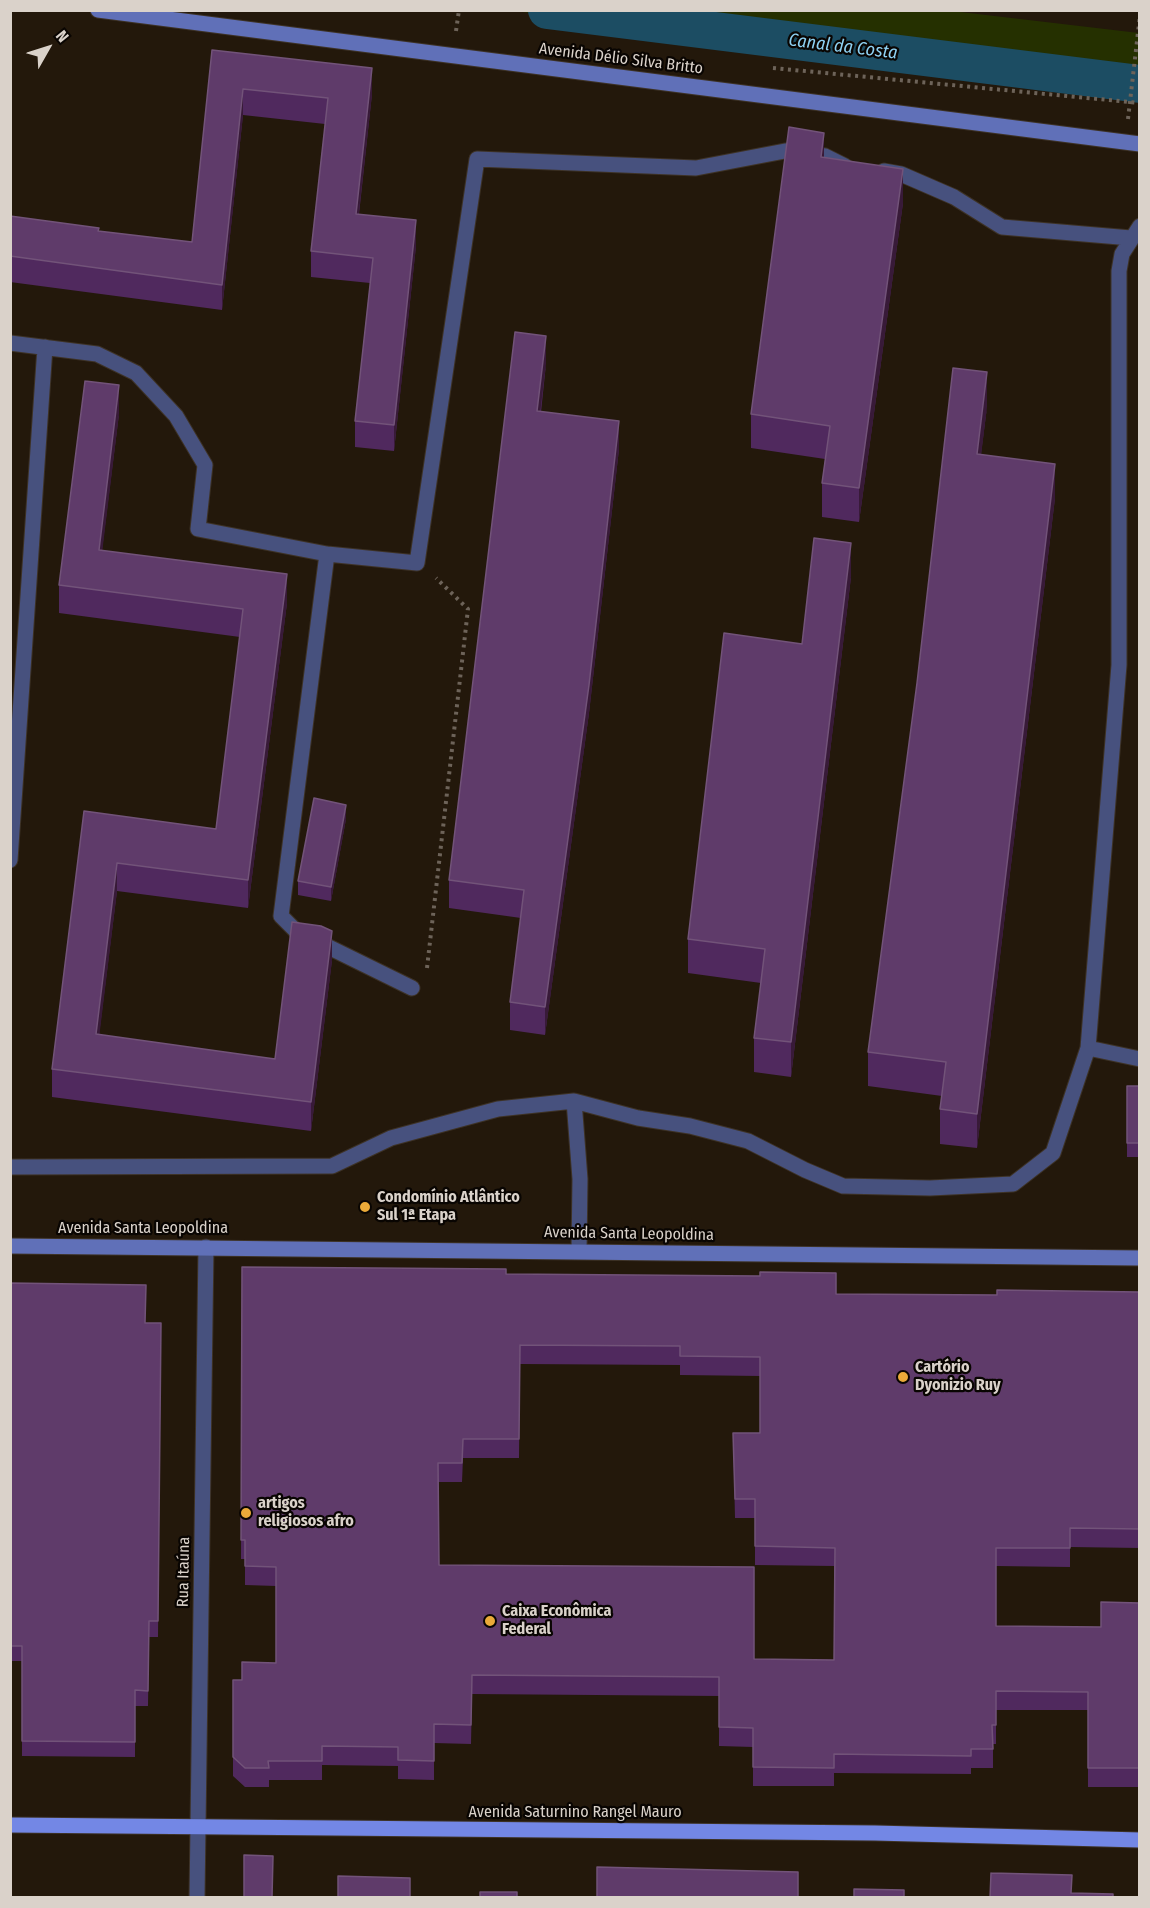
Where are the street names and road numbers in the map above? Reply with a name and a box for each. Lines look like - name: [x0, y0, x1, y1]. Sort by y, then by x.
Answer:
- street label: Avenida Délio Silva Britto: [538, 39, 704, 79]
- street label: Avenida Santa Leopoldina: [58, 1219, 228, 1239]
- street label: Avenida Santa Leopoldina: [544, 1223, 714, 1245]
- street label: Rua Itaúna: [174, 1537, 194, 1607]
- street label: Avenida Saturnino Rangel Mauro: [468, 1803, 682, 1823]

